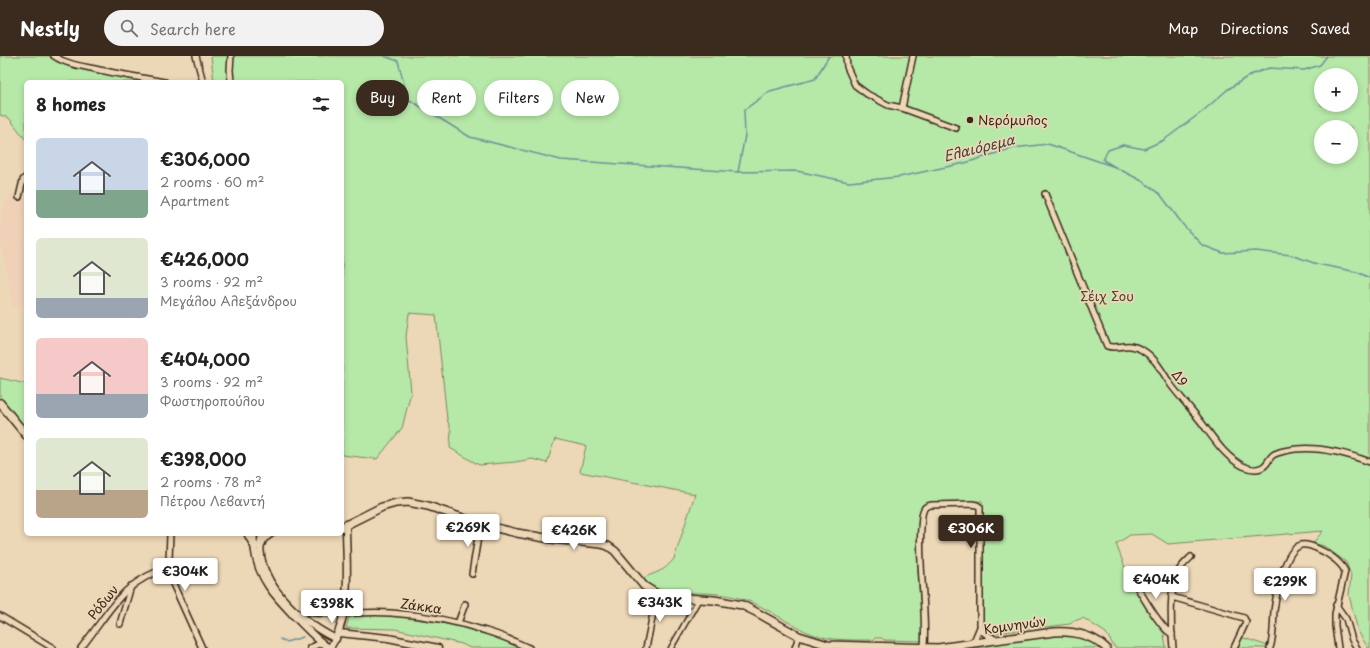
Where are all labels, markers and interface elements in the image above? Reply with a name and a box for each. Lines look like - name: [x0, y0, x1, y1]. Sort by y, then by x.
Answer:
- search box: [104, 10, 384, 46]
- text: Nestly: [20, 14, 80, 42]
- icon: search: [118, 17, 140, 39]
- text: Search here: [150, 17, 236, 40]
- text: Map: [1168, 18, 1198, 39]
- text: Directions: [1220, 18, 1288, 39]
- text: Saved: [1310, 18, 1350, 39]
- map controls: [1314, 68, 1358, 164]
- button: +: [1314, 68, 1358, 112]
- chip: Buy: [356, 80, 409, 116]
- chip: Rent: [417, 80, 476, 116]
- chip: Filters: [484, 80, 553, 116]
- chip: New: [561, 80, 619, 116]
- text: 8 homes: [36, 91, 106, 117]
- icon: filters: [310, 93, 332, 115]
- place label: Νερόμυλος: [978, 110, 1048, 129]
- marker: Νερόμυλος: [965, 115, 975, 125]
- button: −: [1314, 120, 1358, 164]
- water label: Ελαιόρεμα: [941, 128, 1017, 166]
- text: €306,000: [160, 146, 250, 172]
- icon: home: [68, 154, 116, 202]
- text: 2 rooms · 60 m²: [160, 172, 265, 191]
- text: Apartment: [160, 191, 229, 210]
- text: €426,000: [160, 246, 249, 272]
- icon: home: [68, 254, 116, 302]
- text: 3 rooms · 92 m²: [160, 272, 263, 291]
- park label: Σέιχ Σου: [1080, 286, 1134, 305]
- text: Μεγάλου Αλεξάνδρου: [160, 291, 297, 310]
- text: €404,000: [160, 346, 250, 372]
- icon: home: [68, 354, 116, 402]
- street label: Δ9: [1168, 365, 1193, 390]
- text: 3 rooms · 92 m²: [160, 372, 263, 391]
- text: Φωστηροπούλου: [160, 391, 265, 410]
- text: €398,000: [160, 446, 246, 472]
- icon: home: [68, 454, 116, 502]
- text: 2 rooms · 78 m²: [160, 472, 262, 491]
- text: Πέτρου Λεβαντή: [160, 491, 265, 510]
- pin: €269K: [440, 514, 496, 548]
- pin: €306K: [943, 515, 999, 549]
- text: €269K: [446, 517, 490, 536]
- pin: €426K: [546, 517, 602, 551]
- text: €306K: [947, 518, 995, 537]
- text: €426K: [551, 520, 597, 539]
- pin: €304K: [157, 558, 213, 592]
- text: €304K: [162, 561, 208, 580]
- pin: €404K: [1128, 566, 1184, 600]
- pin: €299K: [1257, 568, 1313, 602]
- text: €404K: [1132, 569, 1180, 588]
- text: €299K: [1263, 571, 1307, 590]
- street label: Ρόδων: [83, 580, 122, 623]
- pin: €343K: [632, 589, 688, 623]
- pin: €398K: [304, 590, 360, 624]
- text: €343K: [637, 592, 683, 611]
- text: €398K: [310, 593, 354, 612]
- street label: Ζάκκα: [399, 593, 443, 618]
- street label: Κομνηνών: [982, 611, 1048, 638]

